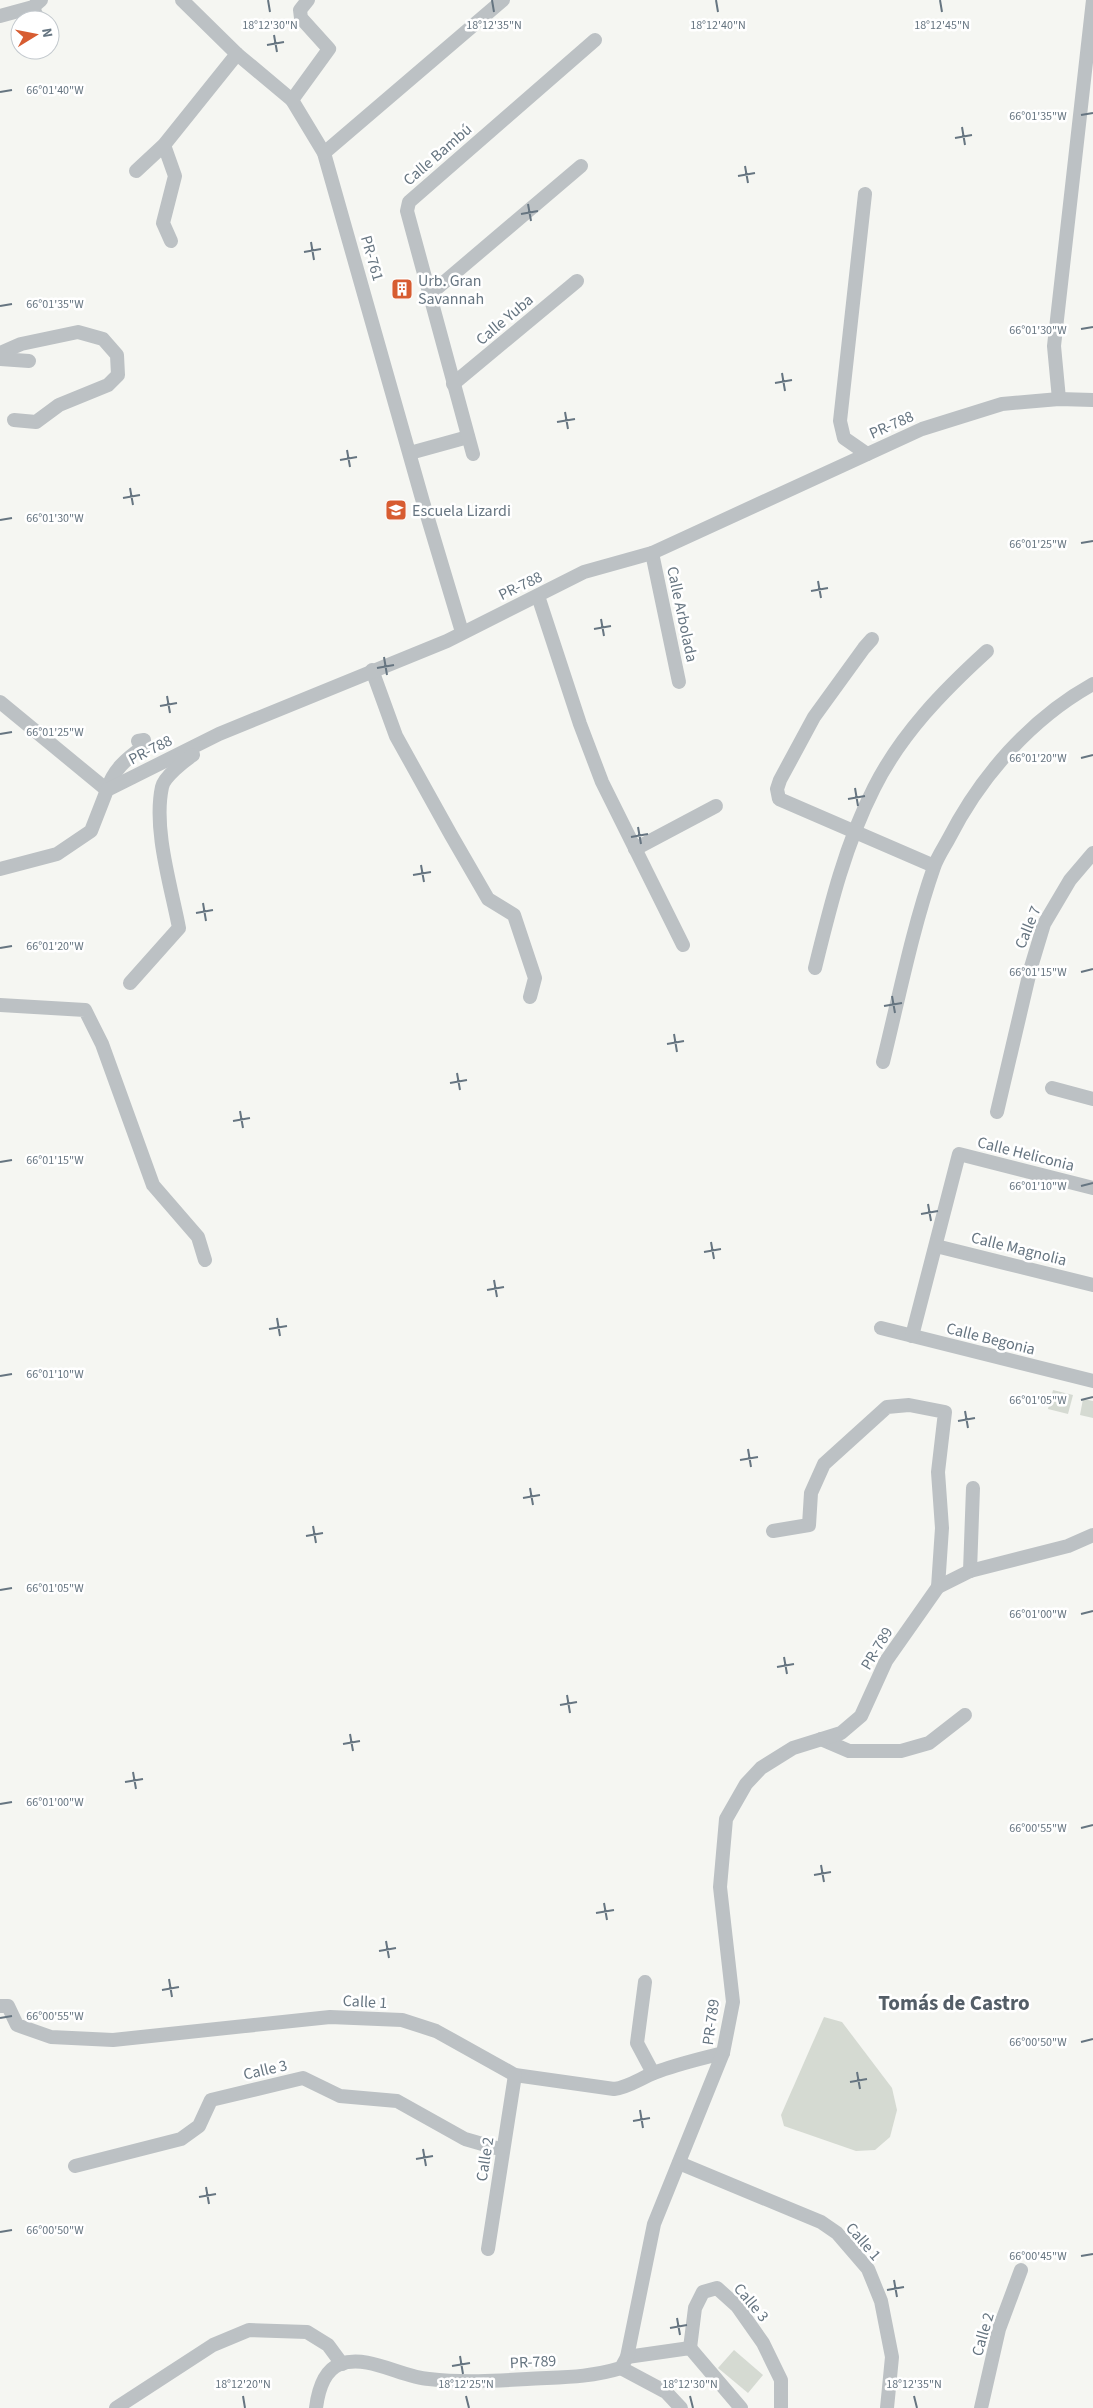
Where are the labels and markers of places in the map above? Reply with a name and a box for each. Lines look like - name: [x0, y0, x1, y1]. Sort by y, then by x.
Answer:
- place label: Urb. Gran Savannah: [418, 270, 484, 310]
- building icon: Urb. Gran Savannah: [390, 277, 414, 301]
- school or university icon: Escuela Lizardi: [384, 498, 408, 522]
- place label: Escuela Lizardi: [412, 500, 511, 522]

